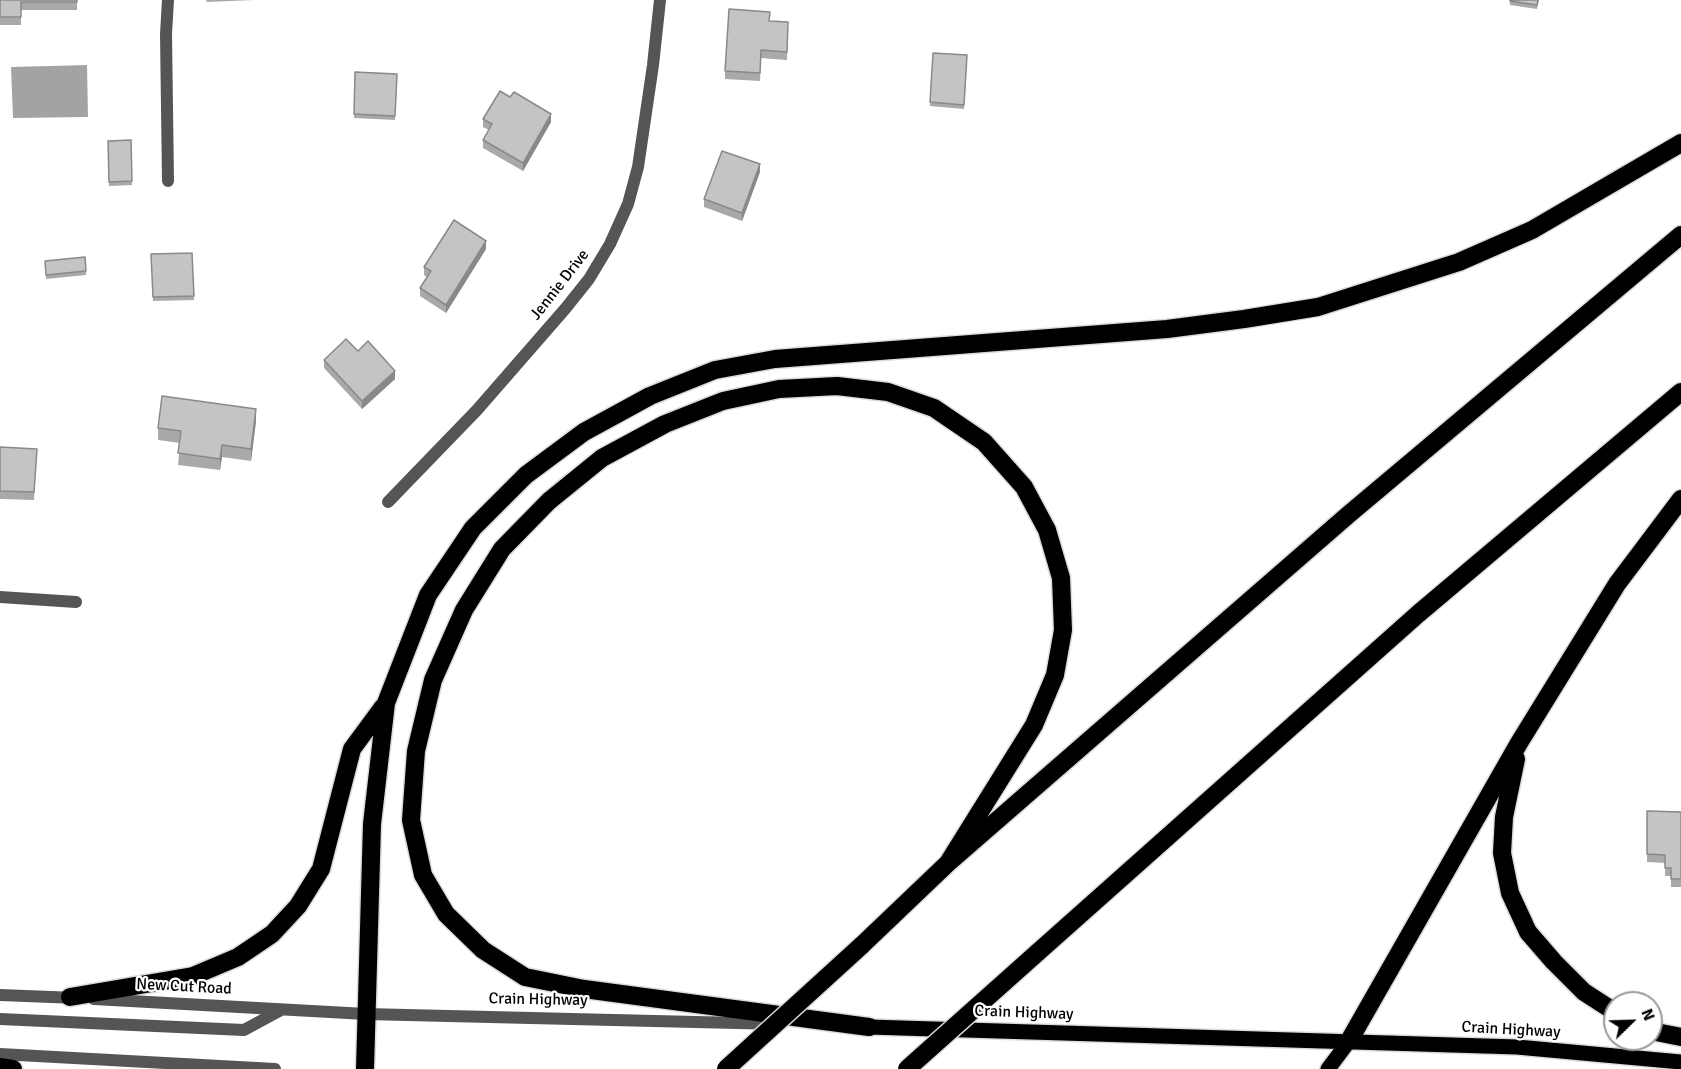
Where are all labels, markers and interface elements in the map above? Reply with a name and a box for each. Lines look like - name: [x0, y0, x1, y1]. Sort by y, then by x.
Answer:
- street label: Jennie Drive: [526, 246, 594, 324]
- street label: New Cut Road: [136, 975, 232, 999]
- street label: Crain Highway: [488, 990, 588, 1010]
- north arrow: [1603, 991, 1663, 1051]
- street label: Crain Highway: [974, 1002, 1074, 1024]
- text: N: [1636, 1006, 1659, 1024]
- street label: Crain Highway: [1461, 1018, 1561, 1042]

